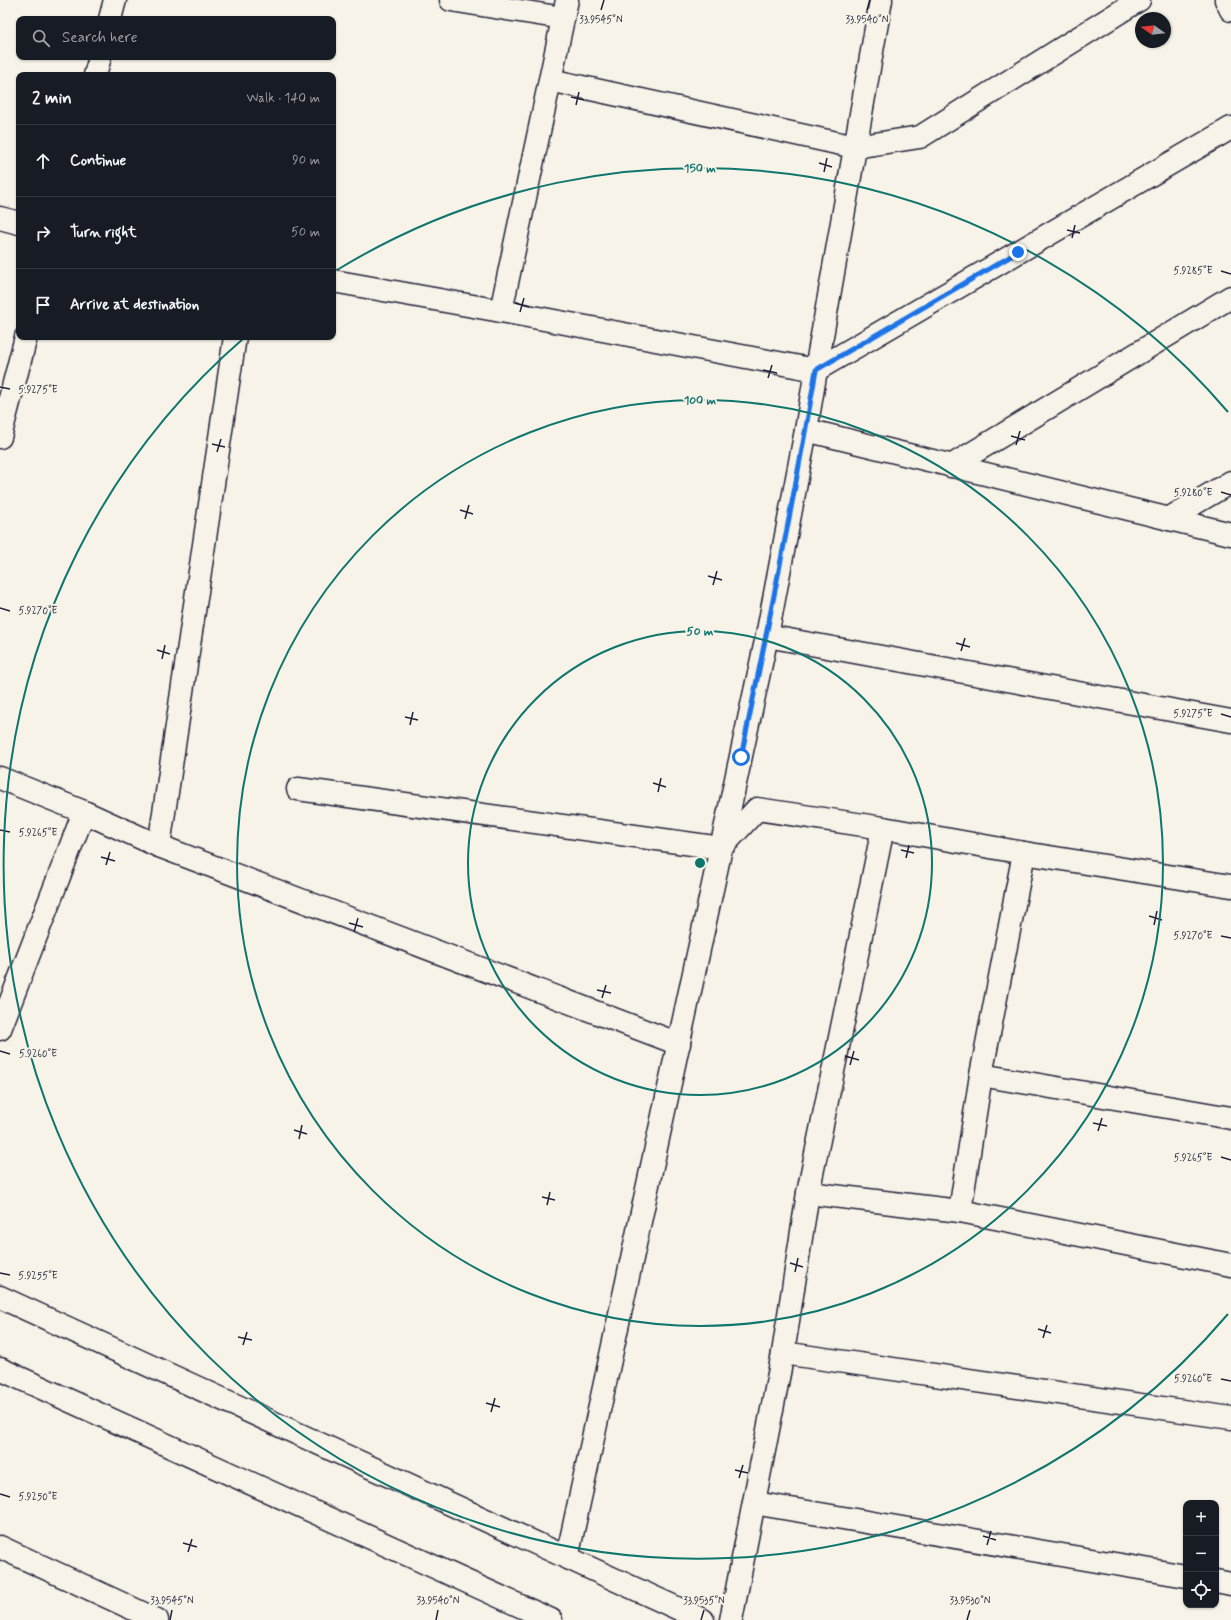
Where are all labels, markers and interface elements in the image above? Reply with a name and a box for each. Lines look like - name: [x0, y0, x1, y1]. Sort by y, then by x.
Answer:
- north arrow: [1135, 12, 1171, 48]
- text: 33.9545°N: [579, 13, 623, 27]
- text: 33.9540°N: [846, 13, 889, 27]
- search box: [16, 16, 336, 60]
- icon: search: [30, 27, 52, 49]
- text: Search here: [62, 28, 138, 48]
- text: 2 min: [32, 87, 72, 109]
- text: Walk · 140 m: [247, 90, 320, 107]
- icon: ahead: [32, 150, 54, 172]
- text: Continue: [70, 151, 126, 171]
- text: 90 m: [292, 152, 320, 169]
- text: 150 m: [684, 161, 716, 177]
- icon: right: [32, 222, 54, 244]
- text: Turn right: [70, 223, 137, 243]
- text: 50 m: [291, 224, 320, 241]
- route end: [1009, 243, 1027, 261]
- text: 5.9285°E: [1173, 264, 1213, 278]
- icon: arrive: [32, 294, 54, 316]
- text: Arrive at destination: [70, 295, 199, 315]
- text: 5.9275°E: [18, 383, 58, 397]
- text: 100 m: [684, 393, 717, 409]
- text: 5.9280°E: [1174, 486, 1213, 500]
- text: 5.9270°E: [19, 604, 58, 618]
- text: 50 m: [687, 624, 714, 640]
- text: 5.9275°E: [1173, 707, 1213, 721]
- route start: [732, 748, 750, 766]
- text: 5.9265°E: [19, 826, 57, 840]
- centre of rings: [693, 856, 707, 870]
- text: 5.9270°E: [1174, 929, 1213, 943]
- text: 5.9260°E: [19, 1047, 57, 1061]
- text: 5.9265°E: [1174, 1151, 1212, 1165]
- text: 5.9255°E: [18, 1269, 58, 1283]
- text: 5.9260°E: [1174, 1372, 1212, 1386]
- text: 5.9250°E: [19, 1490, 58, 1504]
- map controls: [1183, 1500, 1219, 1608]
- button: +: [1183, 1500, 1219, 1536]
- button: −: [1183, 1536, 1219, 1572]
- button: locate: [1183, 1572, 1219, 1608]
- text: 33.9545°N: [150, 1594, 194, 1608]
- text: 33.9540°N: [417, 1594, 460, 1608]
- text: 33.9535°N: [683, 1594, 725, 1608]
- text: 33.9530°N: [949, 1594, 991, 1608]

